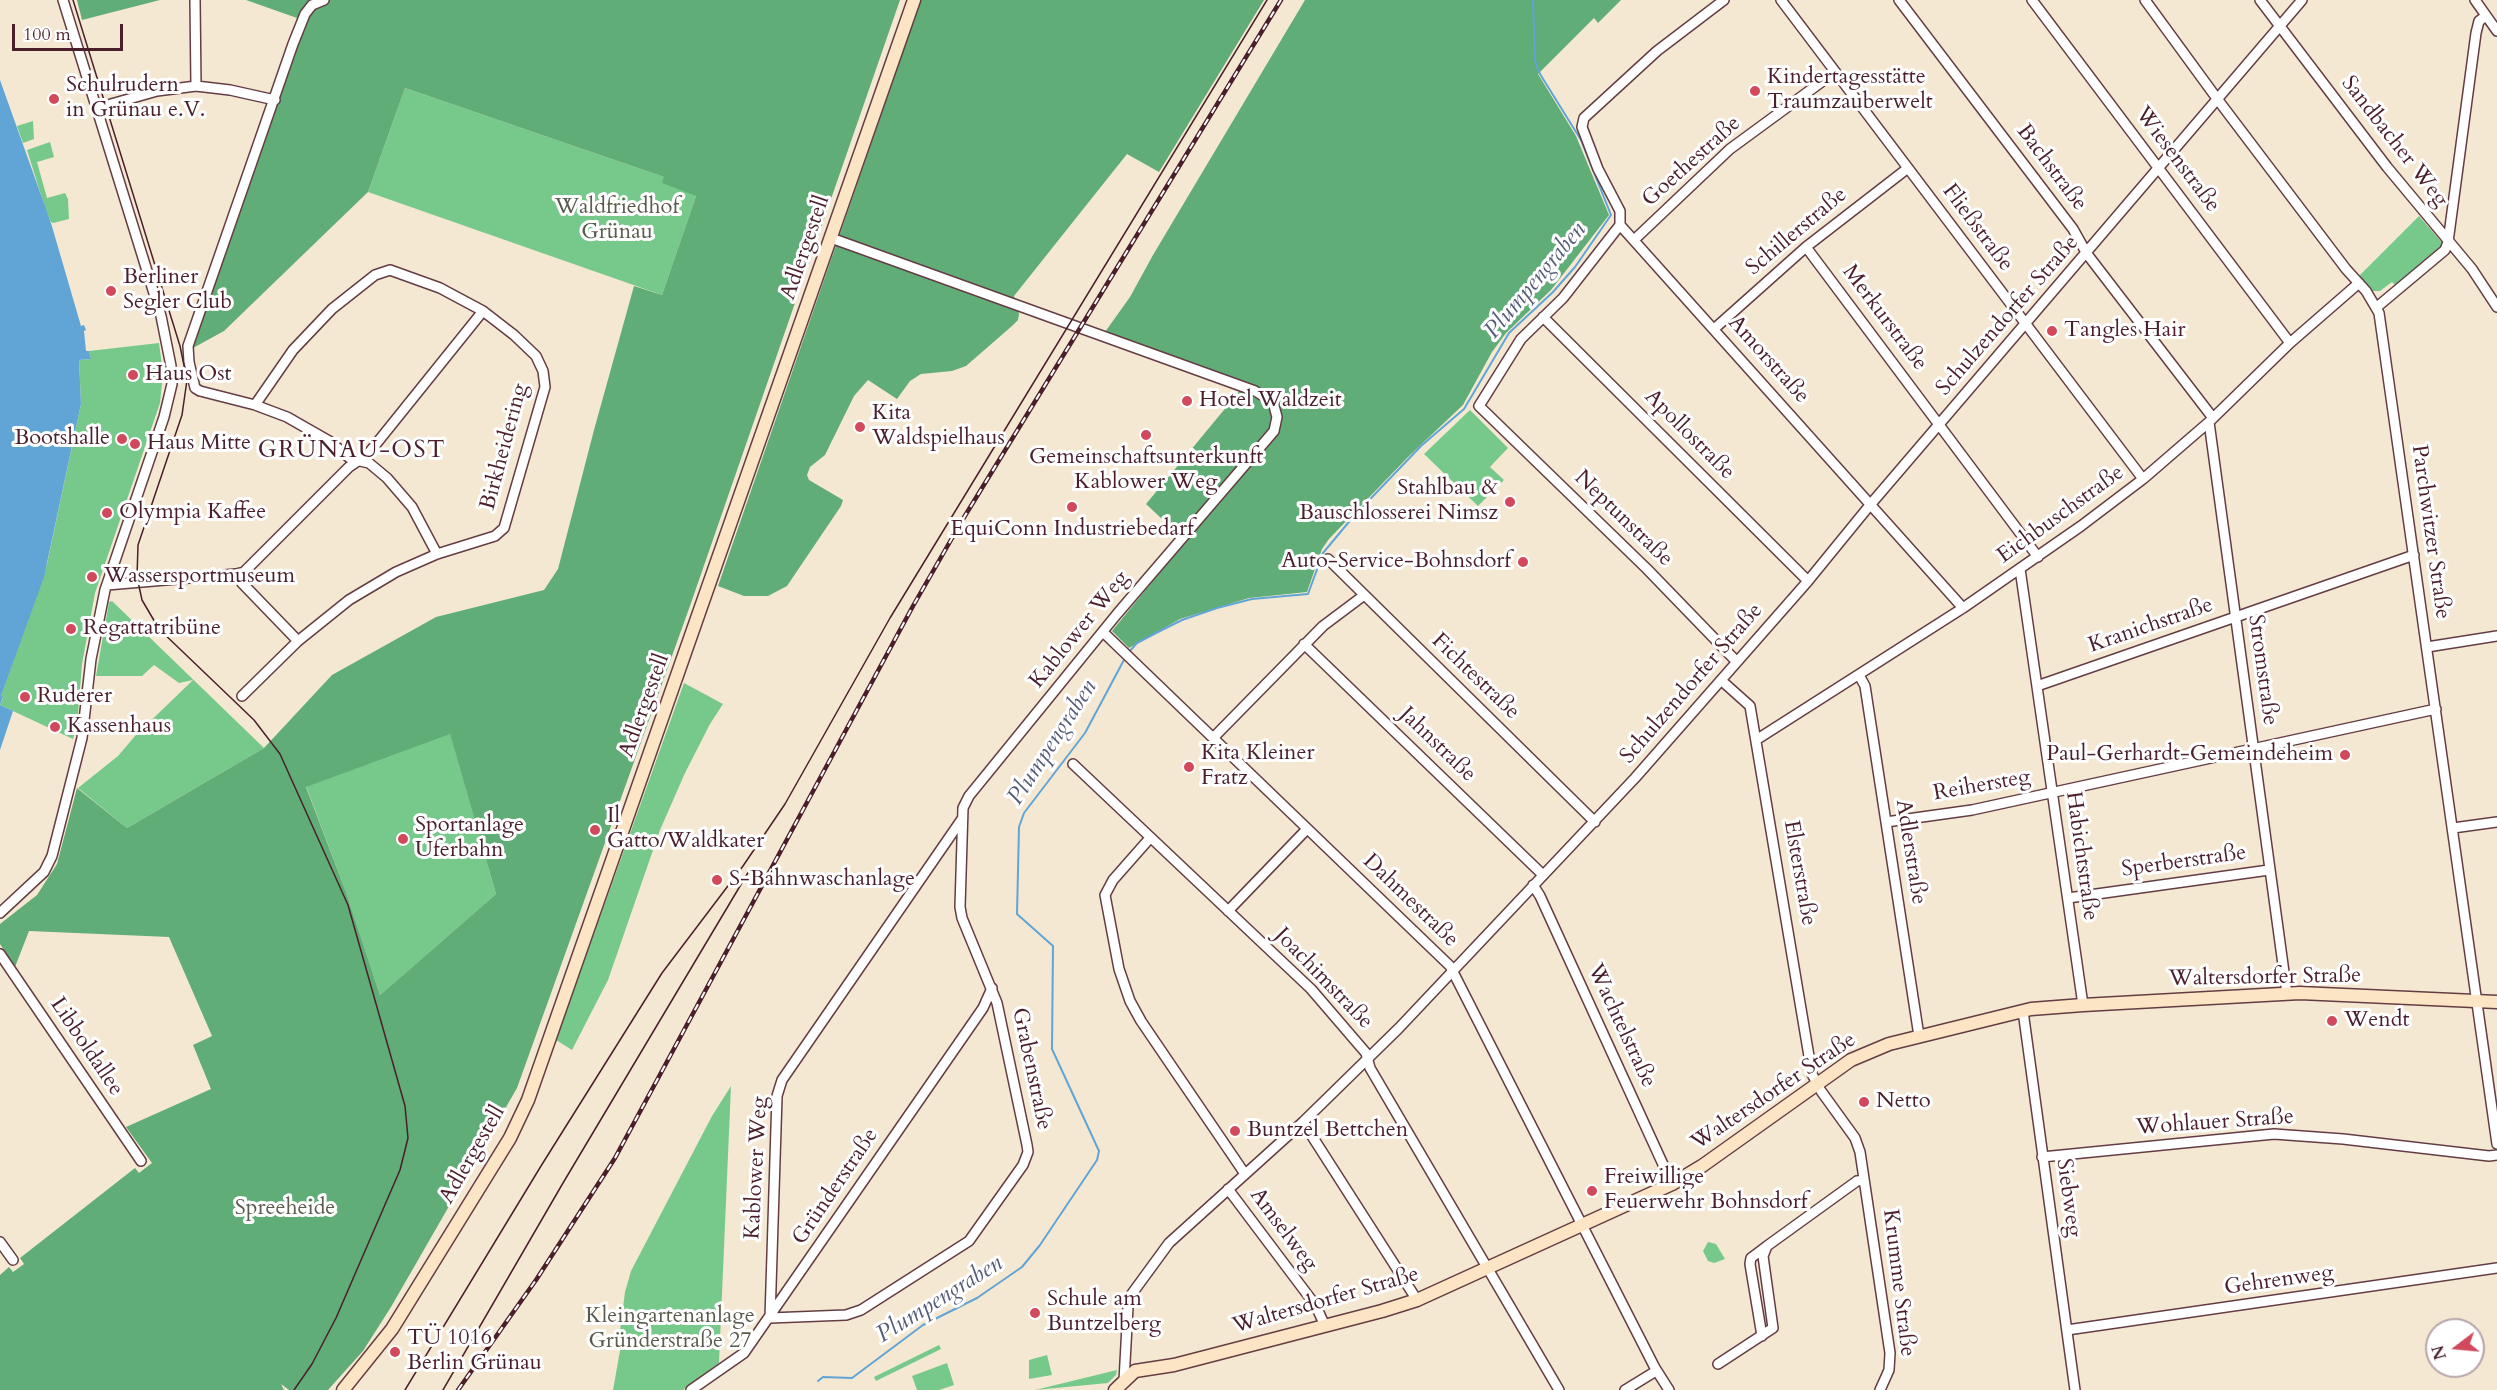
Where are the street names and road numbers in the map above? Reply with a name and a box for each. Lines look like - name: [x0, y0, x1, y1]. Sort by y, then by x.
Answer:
- street label: Sandbacher Weg: [2335, 71, 2453, 213]
- street label: Wiesenstraße: [2129, 102, 2225, 218]
- street label: Goethestraße: [1637, 111, 1747, 213]
- street label: Bachstraße: [2010, 120, 2092, 216]
- street label: Fließstraße: [1936, 179, 2018, 277]
- street label: Schillerstraße: [1741, 182, 1853, 282]
- street label: Adlergestell: [776, 192, 836, 304]
- street label: Schulzendorfer Straße: [1931, 230, 2085, 402]
- street label: Merkurstraße: [1836, 260, 1932, 376]
- street label: Amorstraße: [1722, 311, 1814, 409]
- street label: Birkheidering: [475, 381, 535, 513]
- street label: Apollostraße: [1638, 384, 1740, 486]
- street label: Parchwitzer Straße: [2405, 443, 2455, 621]
- street label: Eichbuschstraße: [1993, 460, 2129, 570]
- street label: Neptunstraße: [1568, 465, 1678, 573]
- street label: Kablower Weg: [1025, 566, 1135, 694]
- street label: Kranichstraße: [2085, 592, 2217, 660]
- street label: Schulzendorfer Straße: [1615, 598, 1769, 770]
- street label: Stromstraße: [2241, 613, 2283, 727]
- street label: Fichtestraße: [1425, 628, 1525, 726]
- street label: Adlergestell: [614, 650, 676, 762]
- street label: Jahnstraße: [1393, 702, 1481, 788]
- street label: Reihersteg: [1931, 764, 2033, 808]
- street label: Habichtstraße: [2059, 790, 2103, 922]
- street label: Adlerstraße: [1889, 798, 1931, 906]
- street label: Elsterstraße: [1777, 818, 1821, 928]
- street label: Sperberstraße: [2120, 840, 2248, 884]
- street label: Dahmestraße: [1357, 849, 1463, 953]
- street label: Joachimstraße: [1268, 923, 1378, 1035]
- street label: Wachtelstraße: [1581, 960, 1661, 1092]
- street label: Waltersdorfer Straße: [2168, 963, 2362, 993]
- street label: Libboldallee: [43, 993, 129, 1101]
- street label: Grabenstraße: [1005, 1006, 1057, 1132]
- street label: Waltersdorfer Straße: [1687, 1027, 1861, 1157]
- street label: Kablower Weg: [740, 1096, 774, 1240]
- street label: Adlergestell: [434, 1101, 512, 1209]
- street label: Wohlauer Straße: [2135, 1104, 2295, 1142]
- street label: Gründerstraße: [787, 1124, 885, 1250]
- street label: Siebweg: [2049, 1157, 2087, 1239]
- street label: Amselweg: [1243, 1183, 1323, 1277]
- street label: Krumme Straße: [1876, 1208, 1920, 1358]
- street label: Gehrenweg: [2223, 1260, 2335, 1302]
- street label: Waltersdorfer Straße: [1230, 1262, 1422, 1340]

